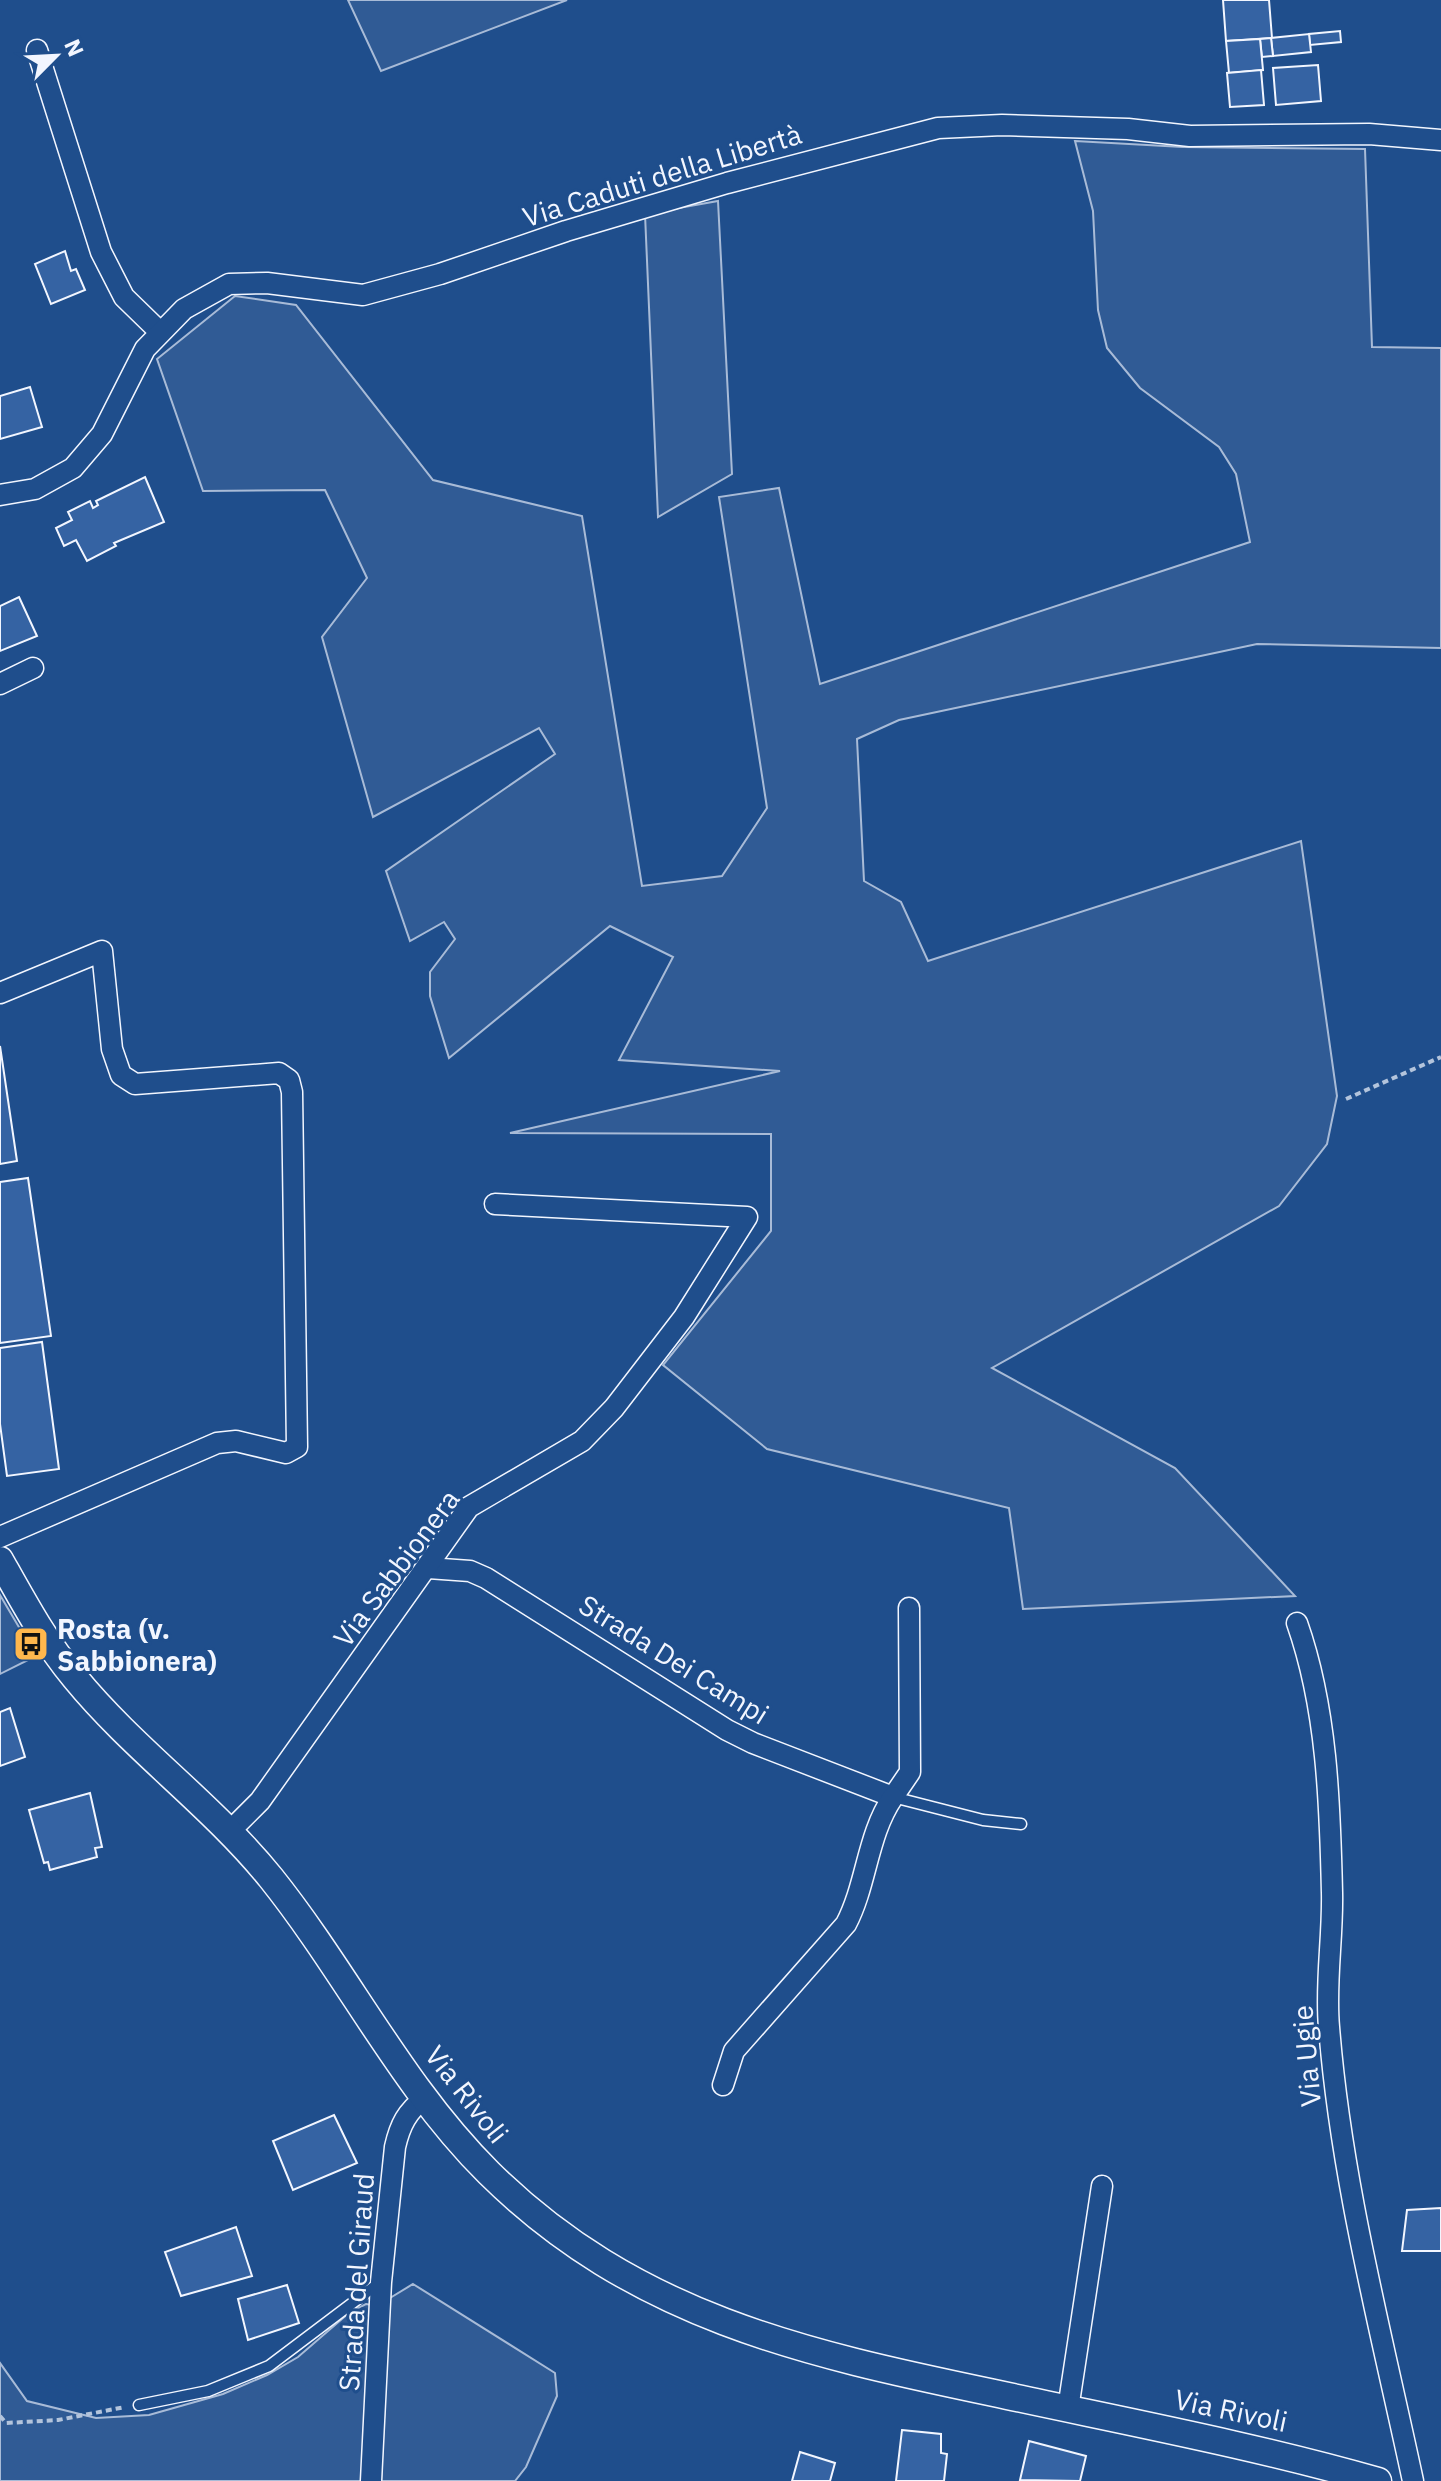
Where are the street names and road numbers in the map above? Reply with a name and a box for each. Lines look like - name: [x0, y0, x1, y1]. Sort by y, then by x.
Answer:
- street label: Via Caduti della Libertà: [518, 115, 806, 235]
- street label: Via Sabbionera: [325, 1482, 467, 1654]
- street label: Strada Dei Campi: [572, 1586, 776, 1732]
- street label: Via Ugie: [1283, 2004, 1329, 2108]
- street label: Via Rivoli: [417, 2038, 517, 2150]
- street label: Strada del Giraud: [330, 2172, 382, 2392]
- street label: Via Rivoli: [1171, 2380, 1291, 2440]

